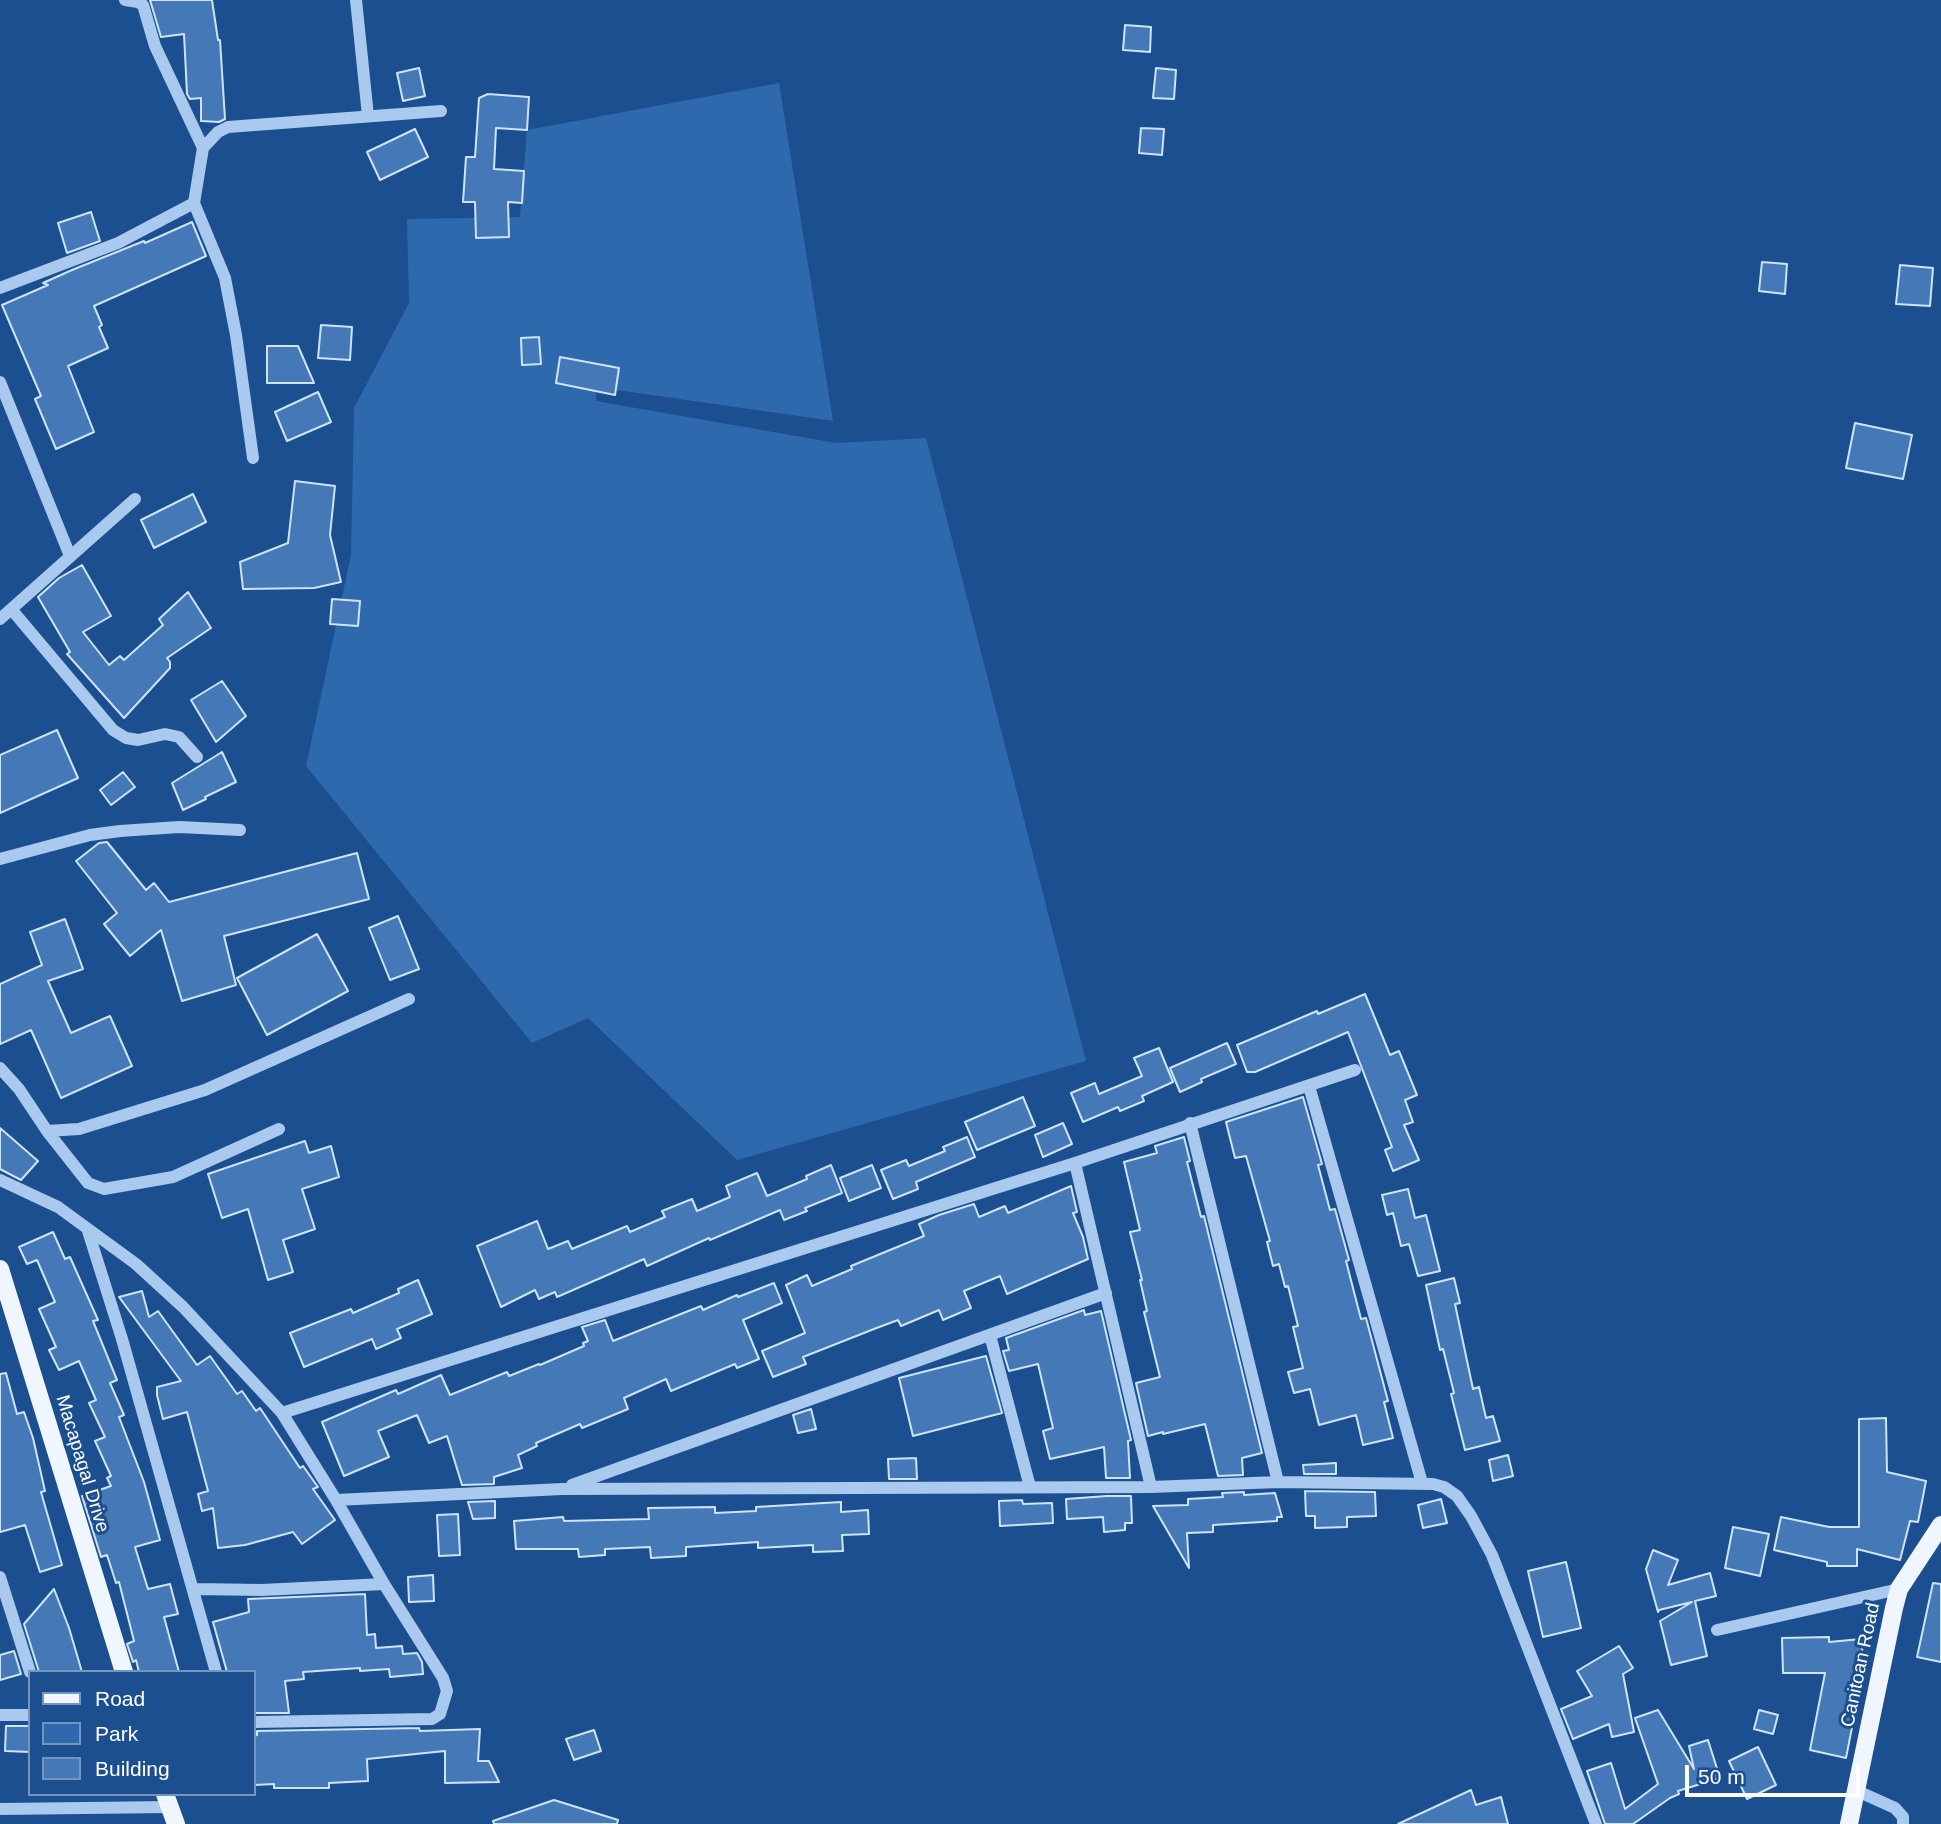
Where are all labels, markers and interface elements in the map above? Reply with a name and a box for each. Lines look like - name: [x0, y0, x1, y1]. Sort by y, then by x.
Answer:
- street label: Macapagal Drive: [50, 1392, 114, 1536]
- street label: Canitoan Road: [1837, 1601, 1885, 1729]
- legend: [28, 1670, 256, 1796]
- text: Road: [95, 1687, 145, 1710]
- text: Park: [95, 1722, 138, 1745]
- scale bar: [1689, 1750, 1864, 1794]
- text: Building: [95, 1757, 170, 1780]
- text: 50 m: [1698, 1765, 1745, 1788]

